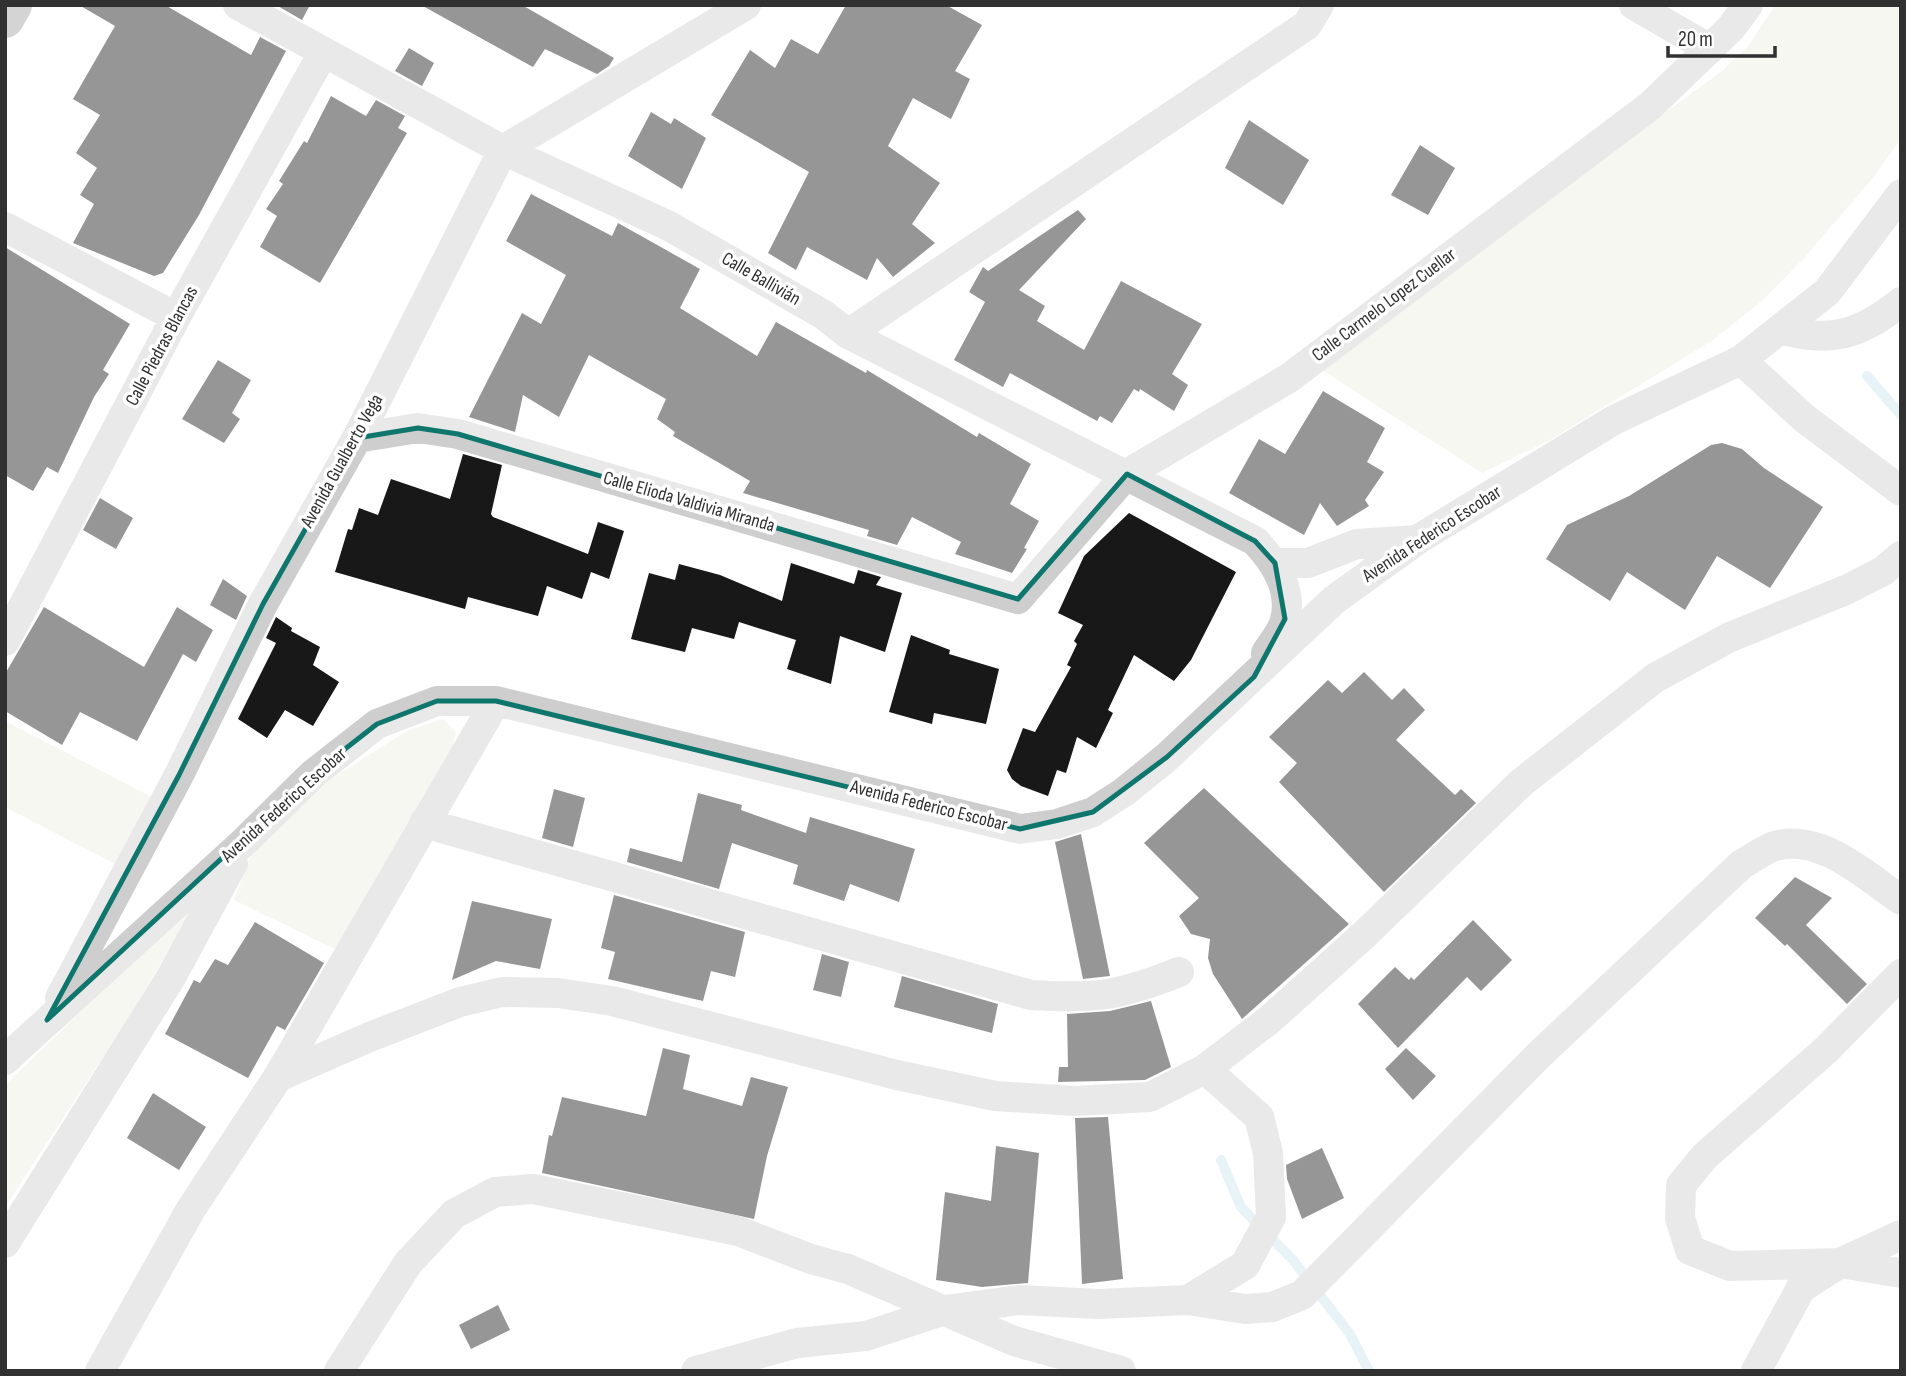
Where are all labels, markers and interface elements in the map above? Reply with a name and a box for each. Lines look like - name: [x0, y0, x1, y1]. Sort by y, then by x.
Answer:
- scale bar: [1668, 14, 1775, 58]
- text: 20 m: [1678, 27, 1713, 52]
- street label: Calle Carmelo Lopez Cuellar: [1307, 243, 1461, 367]
- street label: Calle Ballivián: [718, 247, 804, 311]
- street label: Calle Piedras Blancas: [121, 282, 203, 410]
- street label: Avenida Gualberto Vega: [295, 390, 388, 533]
- street label: Calle Elioda Valdivia Miranda: [601, 466, 777, 538]
- street label: Avenida Federico Escobar: [1357, 480, 1506, 588]
- street label: Avenida Federico Escobar: [216, 742, 352, 868]
- street label: Avenida Federico Escobar: [847, 775, 1010, 837]

